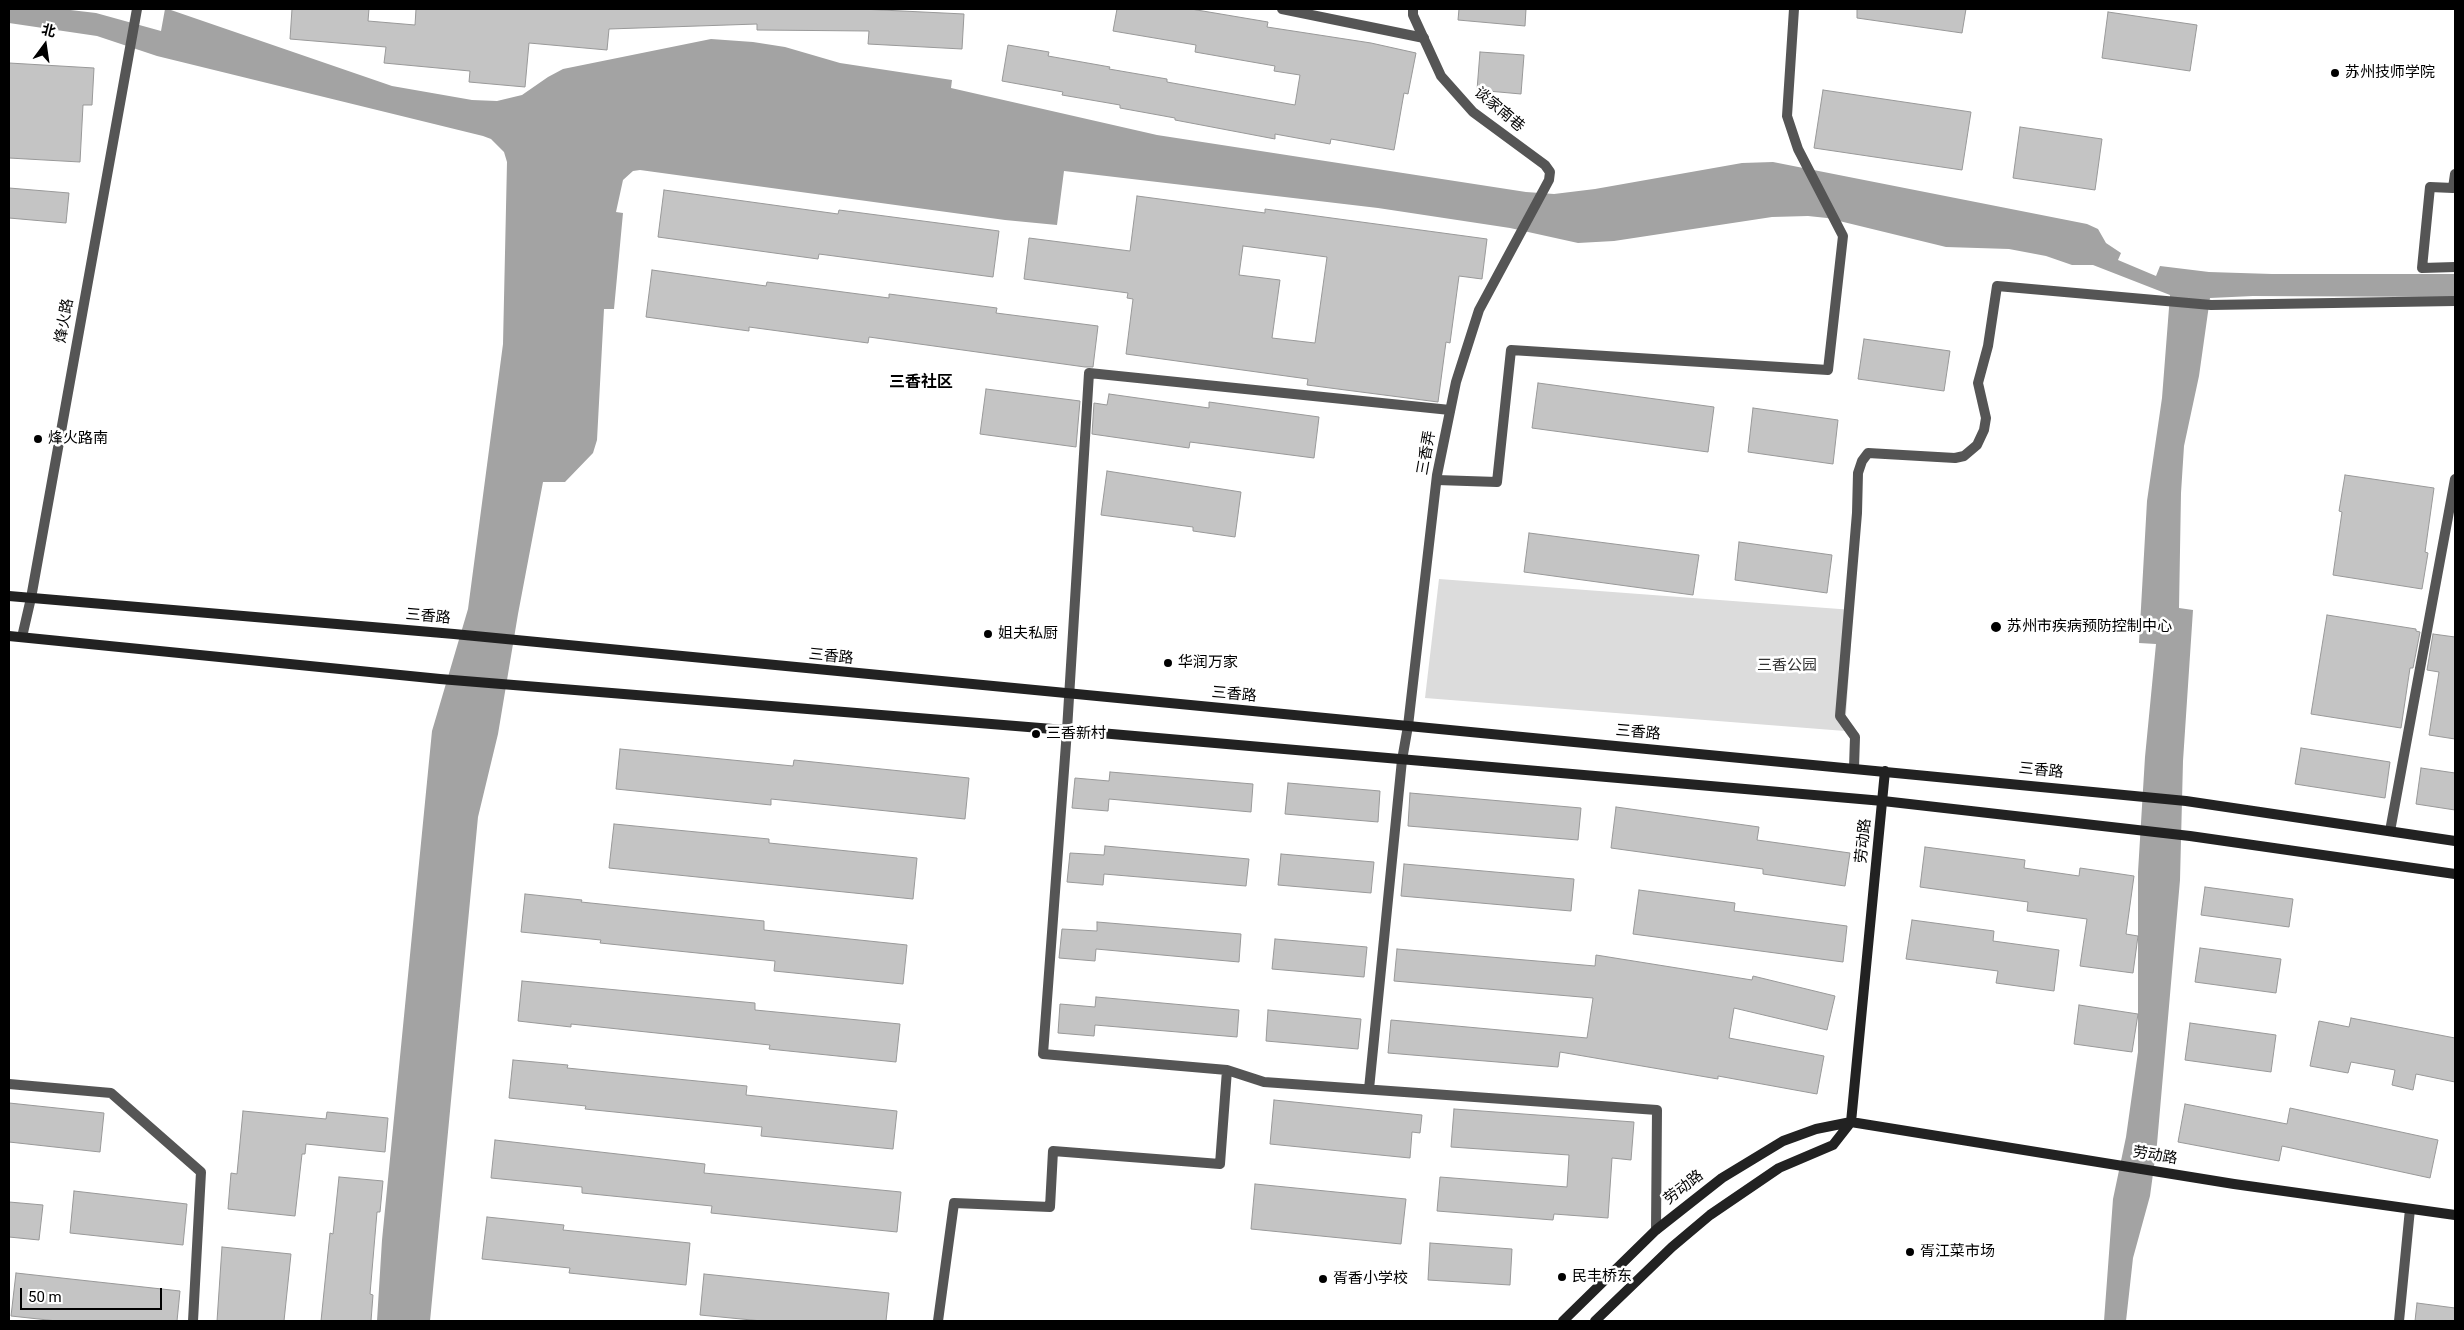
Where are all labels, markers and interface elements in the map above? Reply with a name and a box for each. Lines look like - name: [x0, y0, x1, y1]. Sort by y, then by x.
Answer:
- north arrow: [20, 20, 70, 70]
- text: 北: [40, 21, 57, 40]
- place label: 苏州技师学院: [2345, 64, 2435, 82]
- marker: 苏州技师学院: [2329, 67, 2341, 79]
- street label: 谈家南巷: [1470, 84, 1528, 136]
- street label: 烽火路: [52, 297, 78, 345]
- district label: 三香社区: [889, 373, 953, 393]
- street label: 三香弄: [1414, 429, 1440, 477]
- place label: 烽火路南: [48, 430, 108, 448]
- marker: 烽火路南: [32, 433, 44, 445]
- street label: 三香路: [405, 606, 451, 628]
- place label: 苏州市疾病预防控制中心: [2007, 618, 2172, 636]
- marker: 苏州市疾病预防控制中心: [1989, 620, 2003, 634]
- place label: 姐夫私厨: [998, 625, 1058, 643]
- marker: 姐夫私厨: [982, 628, 994, 640]
- street label: 三香路: [808, 646, 854, 668]
- place label: 华润万家: [1178, 654, 1238, 672]
- marker: 华润万家: [1162, 657, 1174, 669]
- park label: 三香公园: [1757, 657, 1817, 675]
- street label: 三香路: [1211, 684, 1257, 706]
- street label: 三香路: [1615, 722, 1661, 744]
- place label: 三香新村: [1046, 725, 1106, 743]
- marker: 三香新村: [1030, 728, 1042, 740]
- street label: 三香路: [2018, 760, 2064, 782]
- street label: 劳动路: [1853, 818, 1875, 864]
- street label: 劳动路: [2131, 1144, 2179, 1168]
- street label: 劳动路: [1661, 1167, 1707, 1209]
- place label: 胥江菜市场: [1920, 1243, 1995, 1261]
- marker: 胥江菜市场: [1904, 1246, 1916, 1258]
- place label: 民丰桥东: [1572, 1268, 1632, 1286]
- place label: 胥香小学校: [1333, 1270, 1408, 1288]
- marker: 民丰桥东: [1556, 1271, 1568, 1283]
- marker: 胥香小学校: [1317, 1273, 1329, 1285]
- scale bar: [22, 1278, 165, 1310]
- text: 50 m: [28, 1288, 62, 1306]

